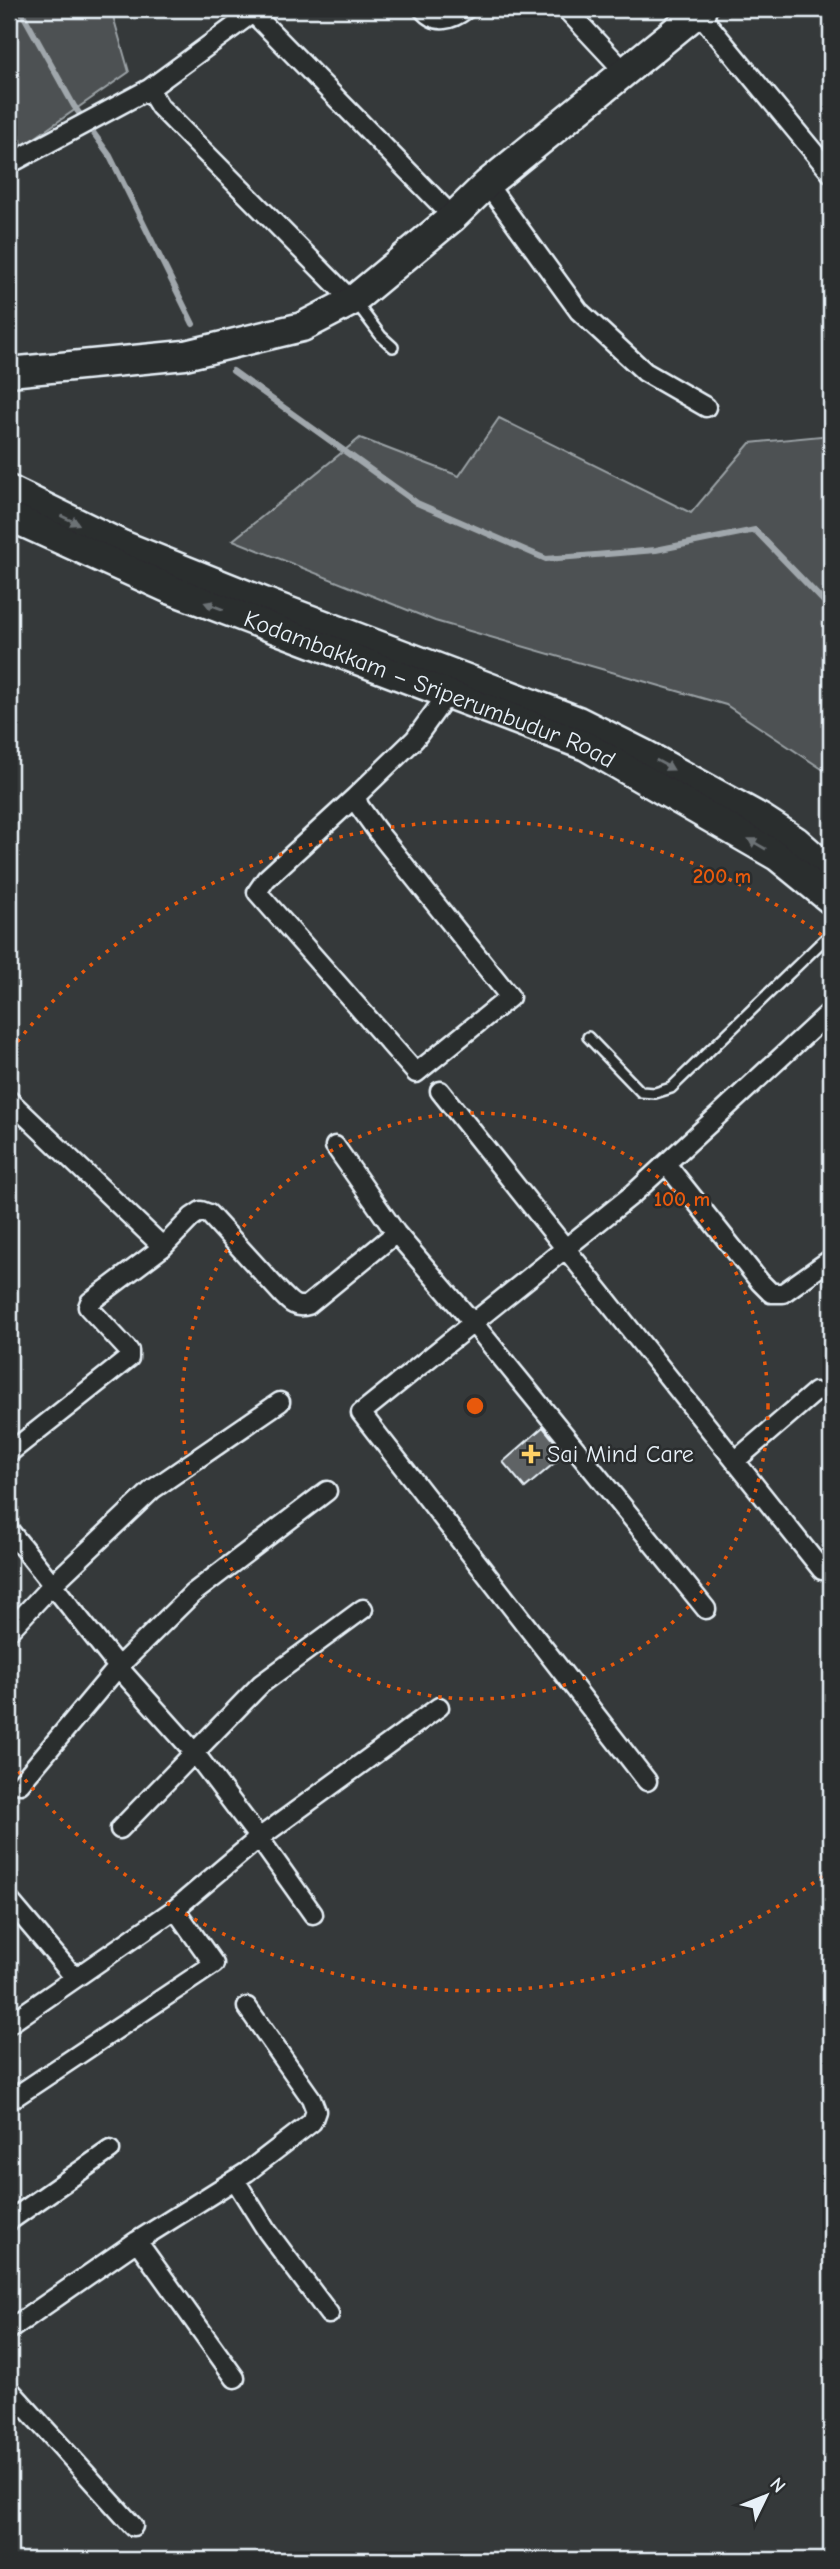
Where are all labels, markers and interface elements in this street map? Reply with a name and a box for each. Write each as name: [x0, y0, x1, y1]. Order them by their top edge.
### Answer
one-way arrow: [60, 514, 80, 526]
one-way arrow: [204, 600, 225, 611]
street label: Kodambakkam – Sriperumbudur Road: [240, 604, 620, 774]
one-way arrow: [655, 759, 675, 771]
one-way arrow: [748, 838, 767, 851]
text: 200 m: [693, 864, 751, 888]
text: 100 m: [654, 1187, 710, 1211]
centre of rings: [463, 1394, 487, 1418]
place label: Sai Mind Care: [547, 1440, 694, 1468]
marker: Sai Mind Care: [521, 1444, 541, 1464]
north arrow: [732, 2460, 802, 2530]
text: N: [765, 2473, 790, 2497]

